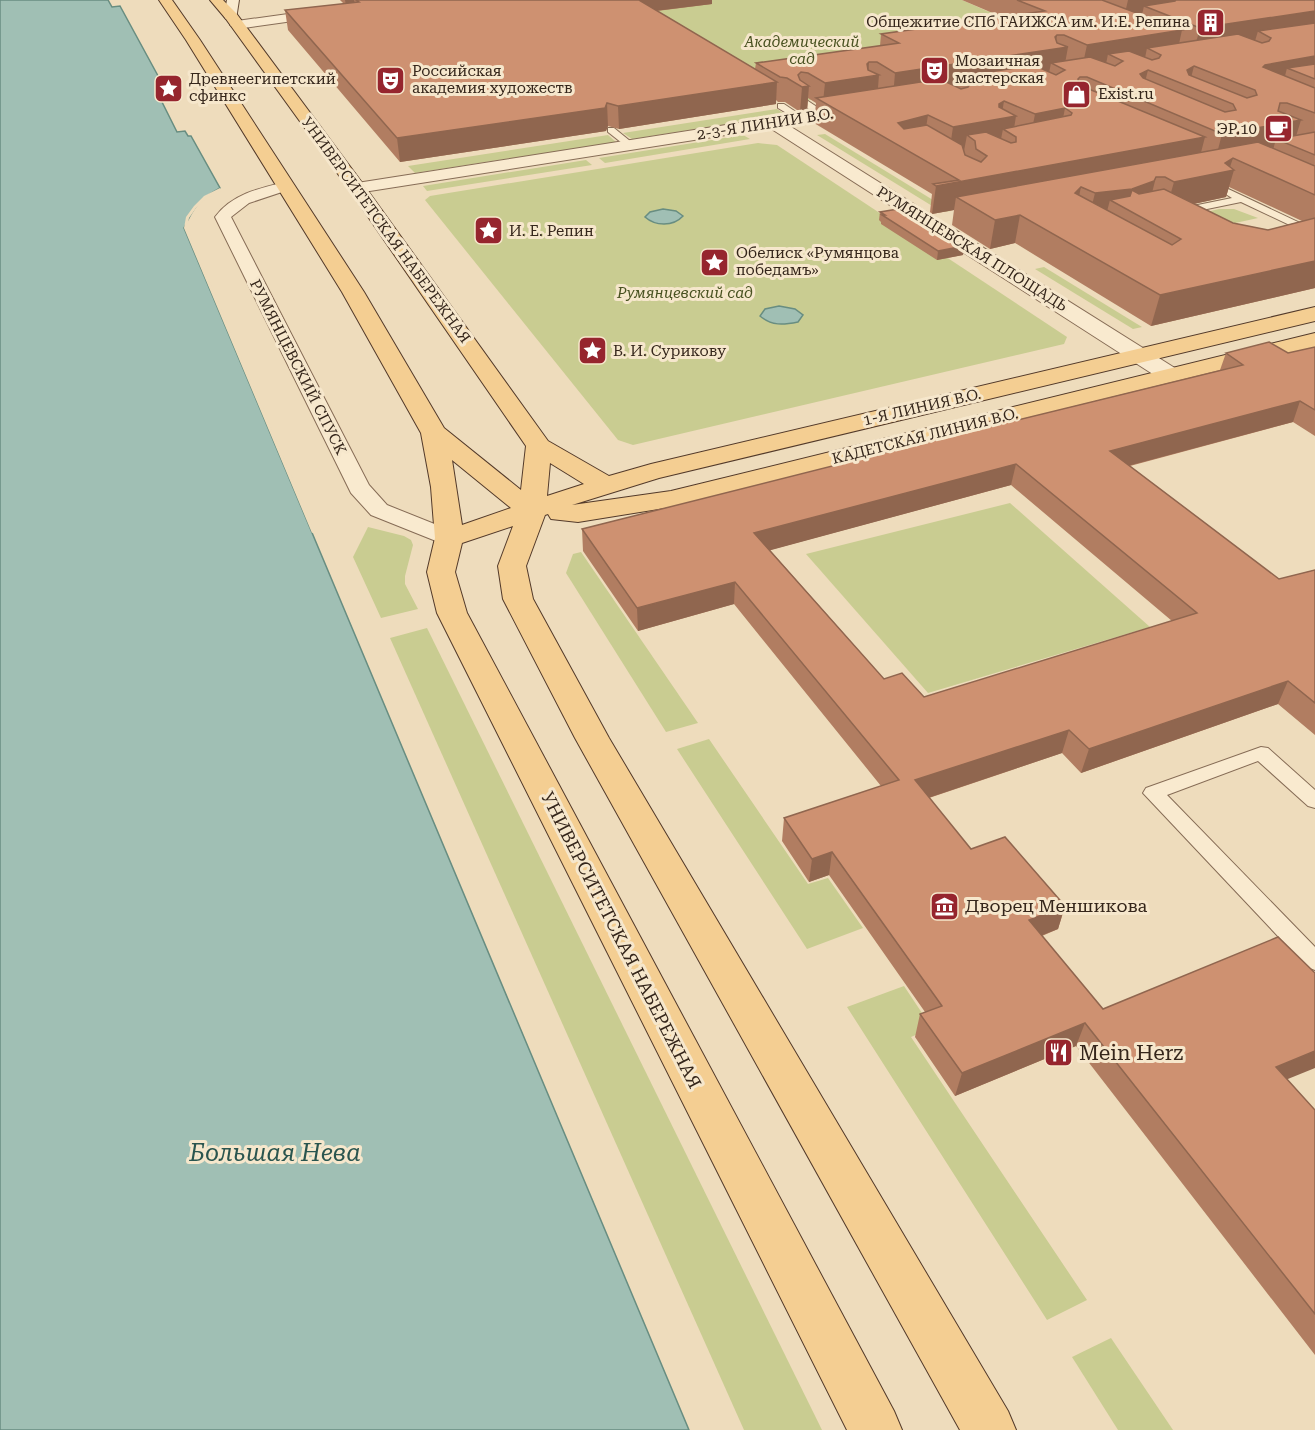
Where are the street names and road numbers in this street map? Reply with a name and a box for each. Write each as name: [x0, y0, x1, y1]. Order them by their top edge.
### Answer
street label: 2-3-Я ЛИНИИ В.О.: [696, 104, 834, 144]
street label: УНИВЕРСИТЕТСКАЯ НАБЕРЕЖНАЯ: [298, 113, 474, 347]
street label: РУМЯНЦЕВСКАЯ ПЛОЩАДЬ: [873, 183, 1071, 315]
street label: РУМЯНЦЕВСКИЙ СПУСК: [246, 276, 350, 458]
street label: 1-Я ЛИНИЯ В.О.: [861, 385, 983, 429]
street label: КАДЕТСКАЯ ЛИНИЯ В.О.: [830, 404, 1020, 468]
street label: УНИВЕРСИТЕТСКАЯ НАБЕРЕЖНАЯ: [537, 788, 706, 1092]

